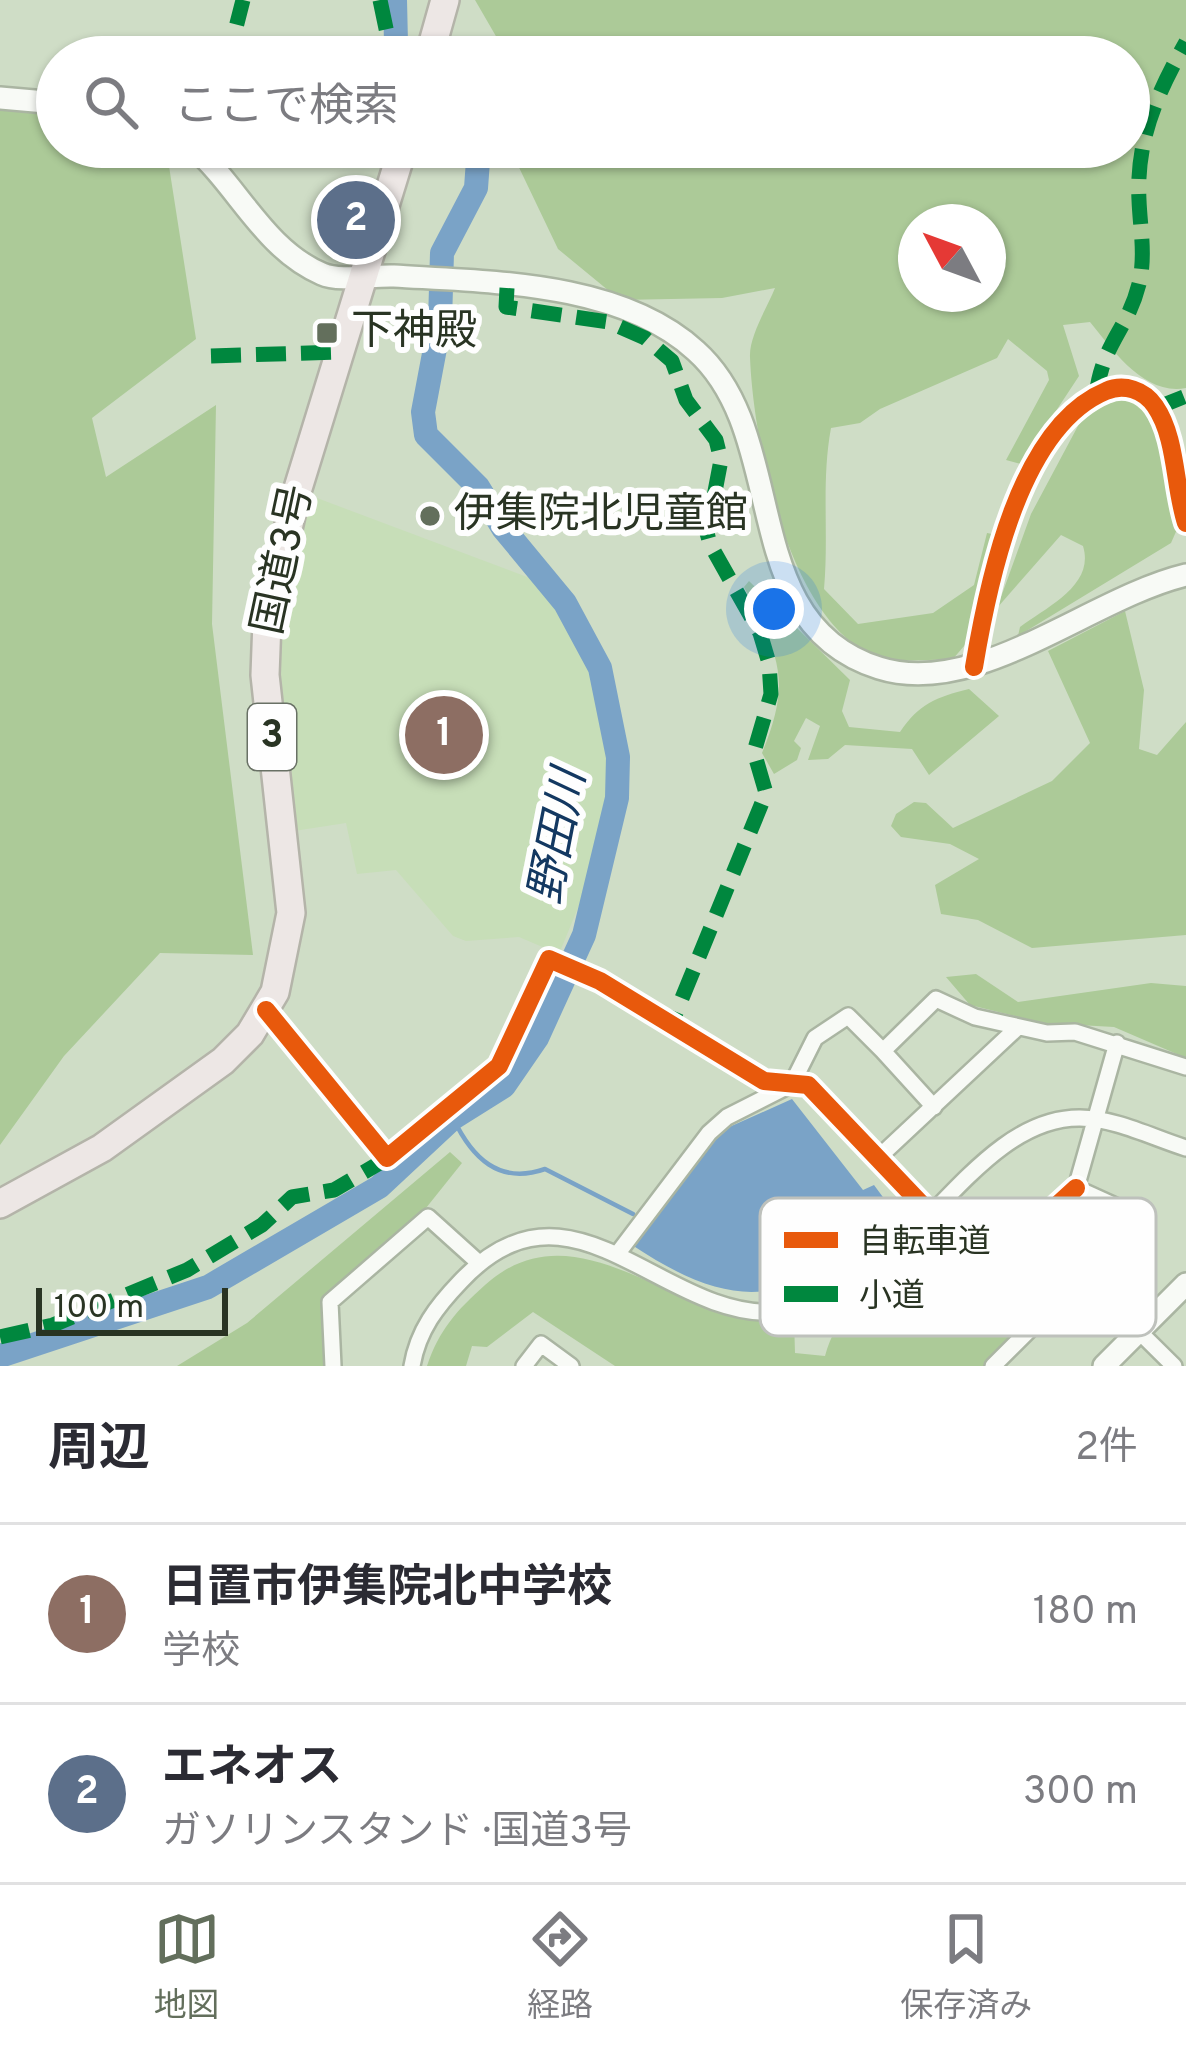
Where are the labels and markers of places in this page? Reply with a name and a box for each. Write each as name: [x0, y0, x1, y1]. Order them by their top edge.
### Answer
pin: 2: [317, 175, 395, 265]
place label: 下神殿: [351, 307, 477, 360]
marker: 下神殿: [314, 320, 340, 346]
place label: 伊集院北児童館: [454, 490, 748, 543]
marker: 伊集院北児童館: [417, 503, 443, 529]
pin: 1: [405, 690, 483, 780]

